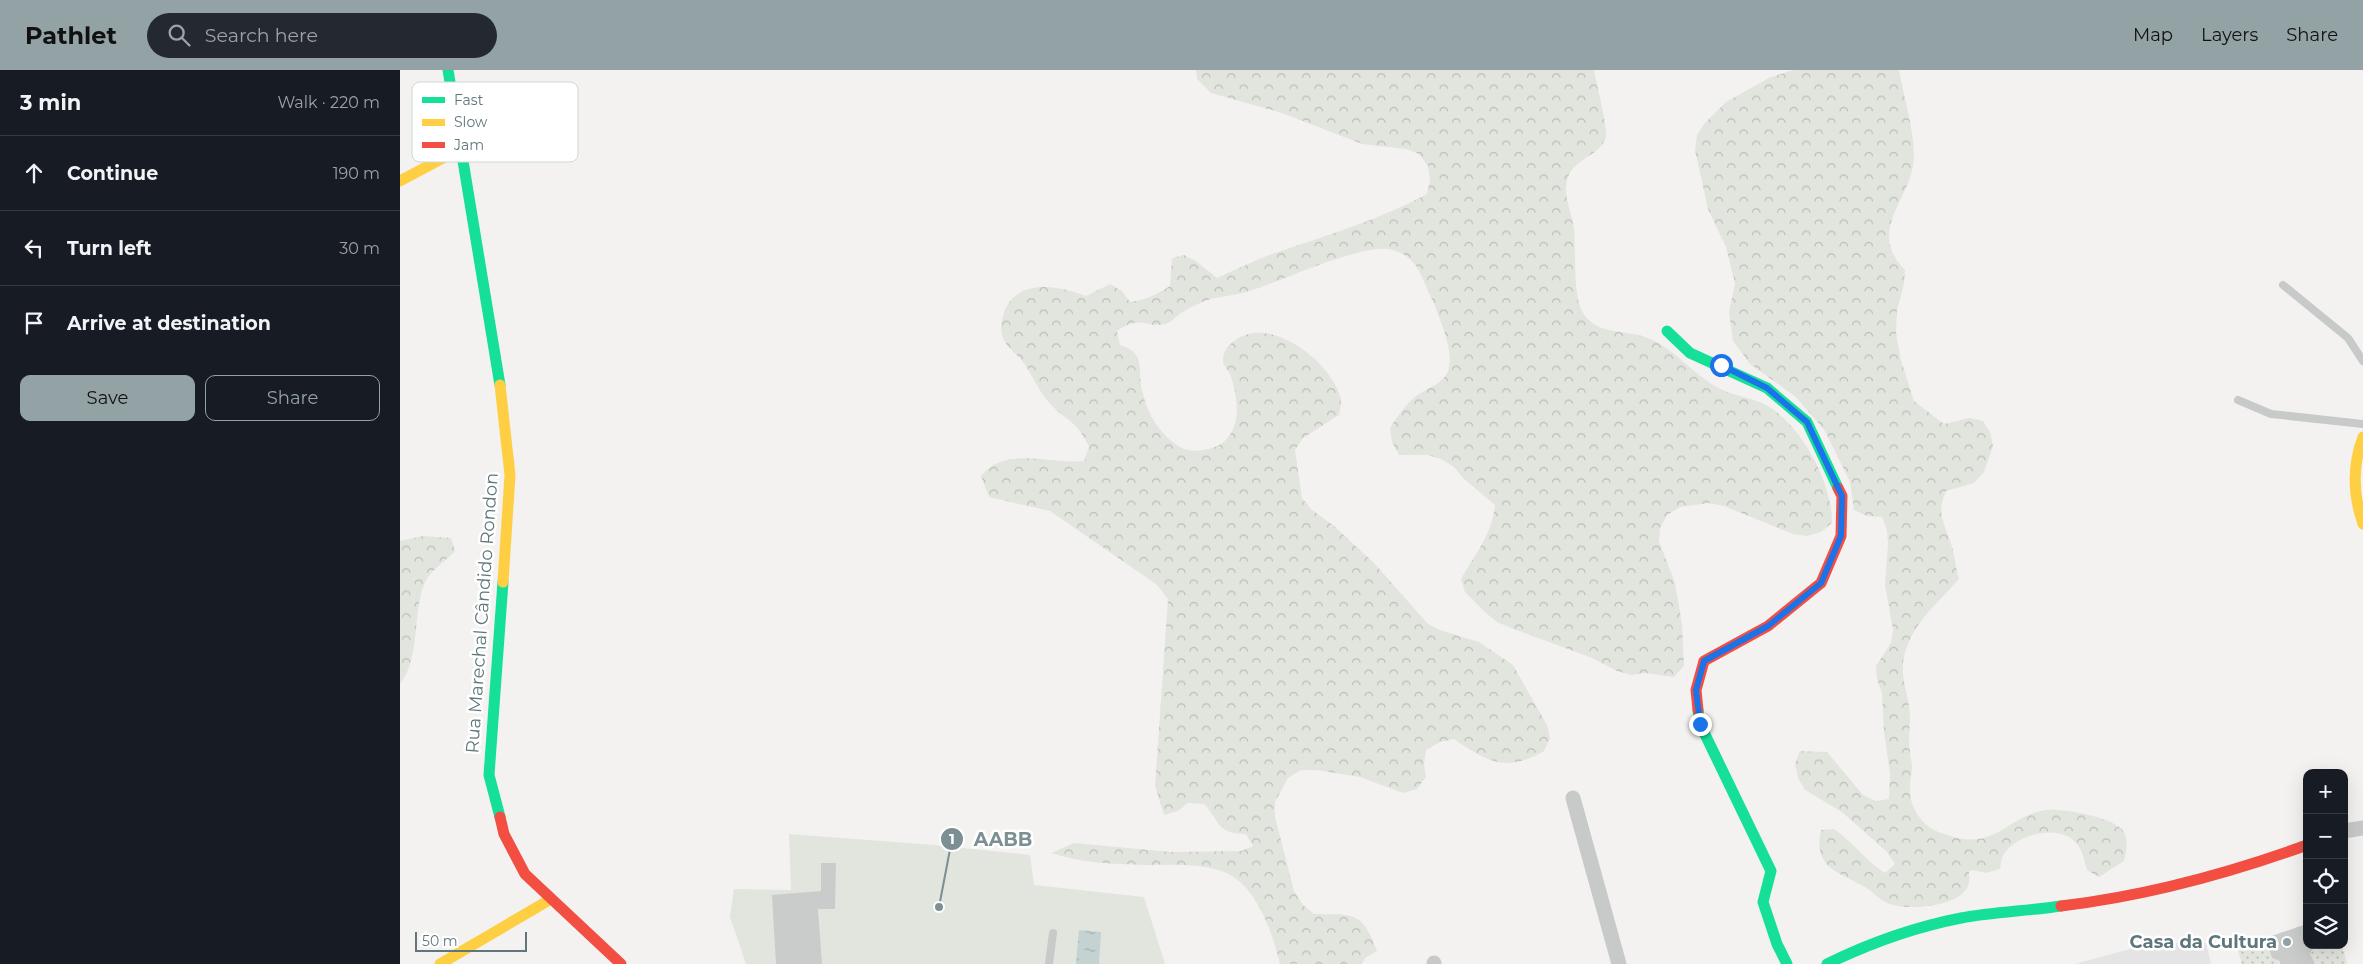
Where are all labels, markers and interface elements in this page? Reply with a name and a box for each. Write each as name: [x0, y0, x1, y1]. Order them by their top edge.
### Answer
search box: [147, 13, 497, 58]
text: Pathlet: [25, 21, 117, 50]
icon: search: [165, 21, 193, 49]
text: Search here: [205, 24, 318, 47]
text: Map: [2133, 24, 2173, 46]
text: Layers: [2201, 24, 2258, 46]
text: Share: [2286, 24, 2338, 46]
legend: [412, 82, 578, 162]
text: 3 min: [20, 90, 81, 115]
text: Fast: [454, 91, 484, 109]
text: Walk · 220 m: [277, 93, 380, 112]
text: Slow: [454, 113, 488, 131]
text: Jam: [453, 136, 484, 154]
icon: ahead: [20, 159, 48, 187]
text: Continue: [67, 162, 158, 185]
text: 190 m: [333, 164, 380, 183]
icon: left: [20, 234, 48, 262]
text: Turn left: [67, 237, 152, 260]
text: 30 m: [339, 239, 380, 258]
icon: arrive: [20, 309, 48, 337]
text: Arrive at destination: [67, 312, 271, 335]
route start: [1710, 354, 1733, 377]
button: Save: [20, 375, 195, 421]
button: Share: [205, 375, 380, 421]
street label: Rua Marechal Cândido Rondon: [461, 472, 503, 754]
route end: [1689, 713, 1712, 736]
map controls: [2303, 769, 2348, 949]
button: +: [2303, 769, 2348, 814]
button: −: [2303, 814, 2348, 859]
callout: AABB: [939, 822, 1043, 856]
text: AABB: [973, 828, 1032, 851]
text: 1: [949, 829, 955, 848]
button: locate: [2303, 859, 2348, 904]
button: layers: [2303, 904, 2348, 949]
scale bar: [415, 929, 528, 952]
place label: Casa da Cultura: [2130, 931, 2277, 953]
text: 50 m: [422, 932, 458, 950]
marker: Casa da Cultura: [2281, 936, 2293, 948]

